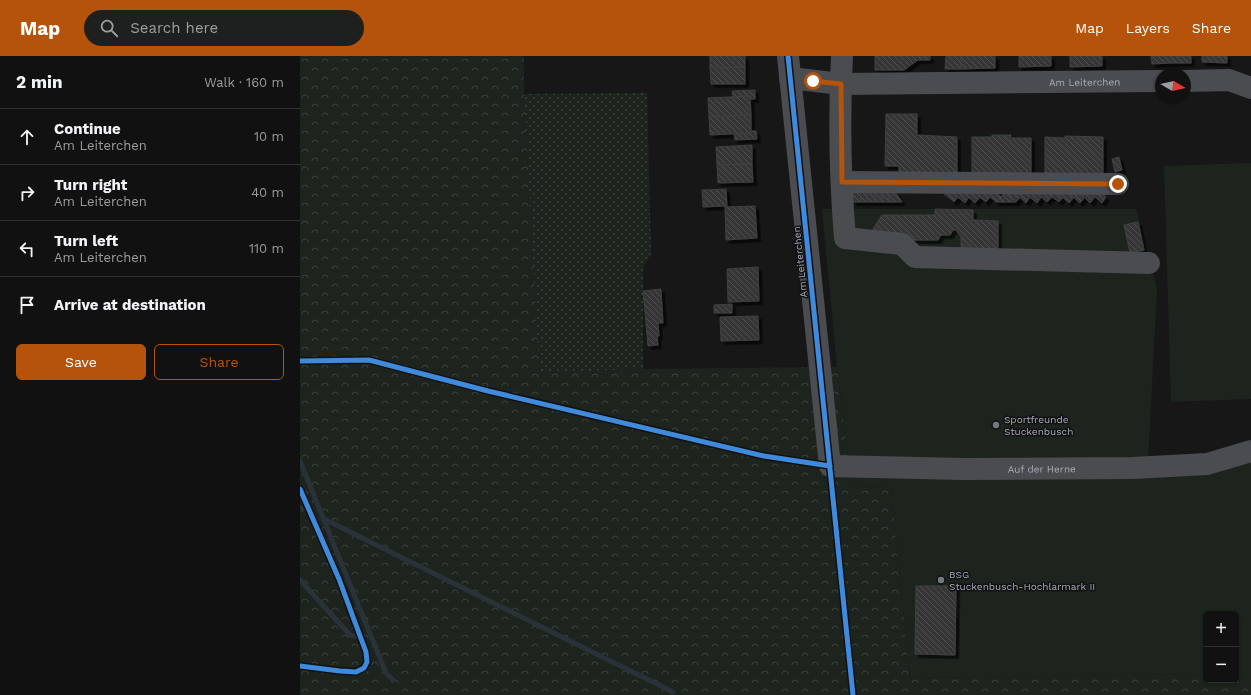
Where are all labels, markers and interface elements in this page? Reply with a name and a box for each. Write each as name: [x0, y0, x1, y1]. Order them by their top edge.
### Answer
search box: [84, 10, 364, 46]
text: Map: [20, 17, 60, 40]
icon: search: [98, 17, 120, 39]
text: Search here: [130, 19, 218, 37]
text: Map: [1075, 20, 1104, 36]
text: Layers: [1126, 20, 1170, 36]
text: Share: [1192, 20, 1231, 36]
north arrow: [1155, 68, 1191, 104]
text: 2 min: [16, 72, 62, 92]
route start: [804, 72, 822, 90]
text: Walk · 160 m: [204, 75, 284, 90]
street label: Am Leiterchen: [1049, 76, 1120, 88]
text: Continue: [54, 120, 121, 138]
icon: ahead: [16, 126, 38, 148]
text: 10 m: [254, 129, 284, 144]
text: Am Leiterchen: [54, 138, 147, 153]
route end: [1109, 175, 1127, 193]
text: Turn right: [54, 176, 127, 194]
icon: right: [16, 182, 38, 204]
text: 40 m: [251, 185, 284, 200]
text: Am Leiterchen: [54, 194, 147, 209]
street label: Am Leiterchen: [791, 226, 809, 298]
text: Turn left: [54, 232, 118, 250]
icon: left: [16, 238, 38, 260]
text: 110 m: [249, 241, 284, 256]
text: Am Leiterchen: [54, 250, 147, 265]
icon: arrive: [16, 294, 38, 316]
text: Arrive at destination: [54, 296, 206, 314]
button: Save: [16, 344, 146, 380]
button: Share: [154, 344, 284, 380]
place label: Sportfreunde Stuckenbusch: [1004, 414, 1073, 437]
marker: Sportfreunde Stuckenbusch: [991, 420, 1001, 430]
street label: Auf der Herne: [1008, 463, 1076, 474]
place label: BSG Stuckenbusch-Hochlarmark II: [949, 569, 1095, 592]
marker: BSG Stuckenbusch-Hochlarmark II: [936, 575, 946, 585]
map controls: [1203, 611, 1239, 683]
button: +: [1203, 611, 1239, 647]
button: −: [1203, 647, 1239, 683]

